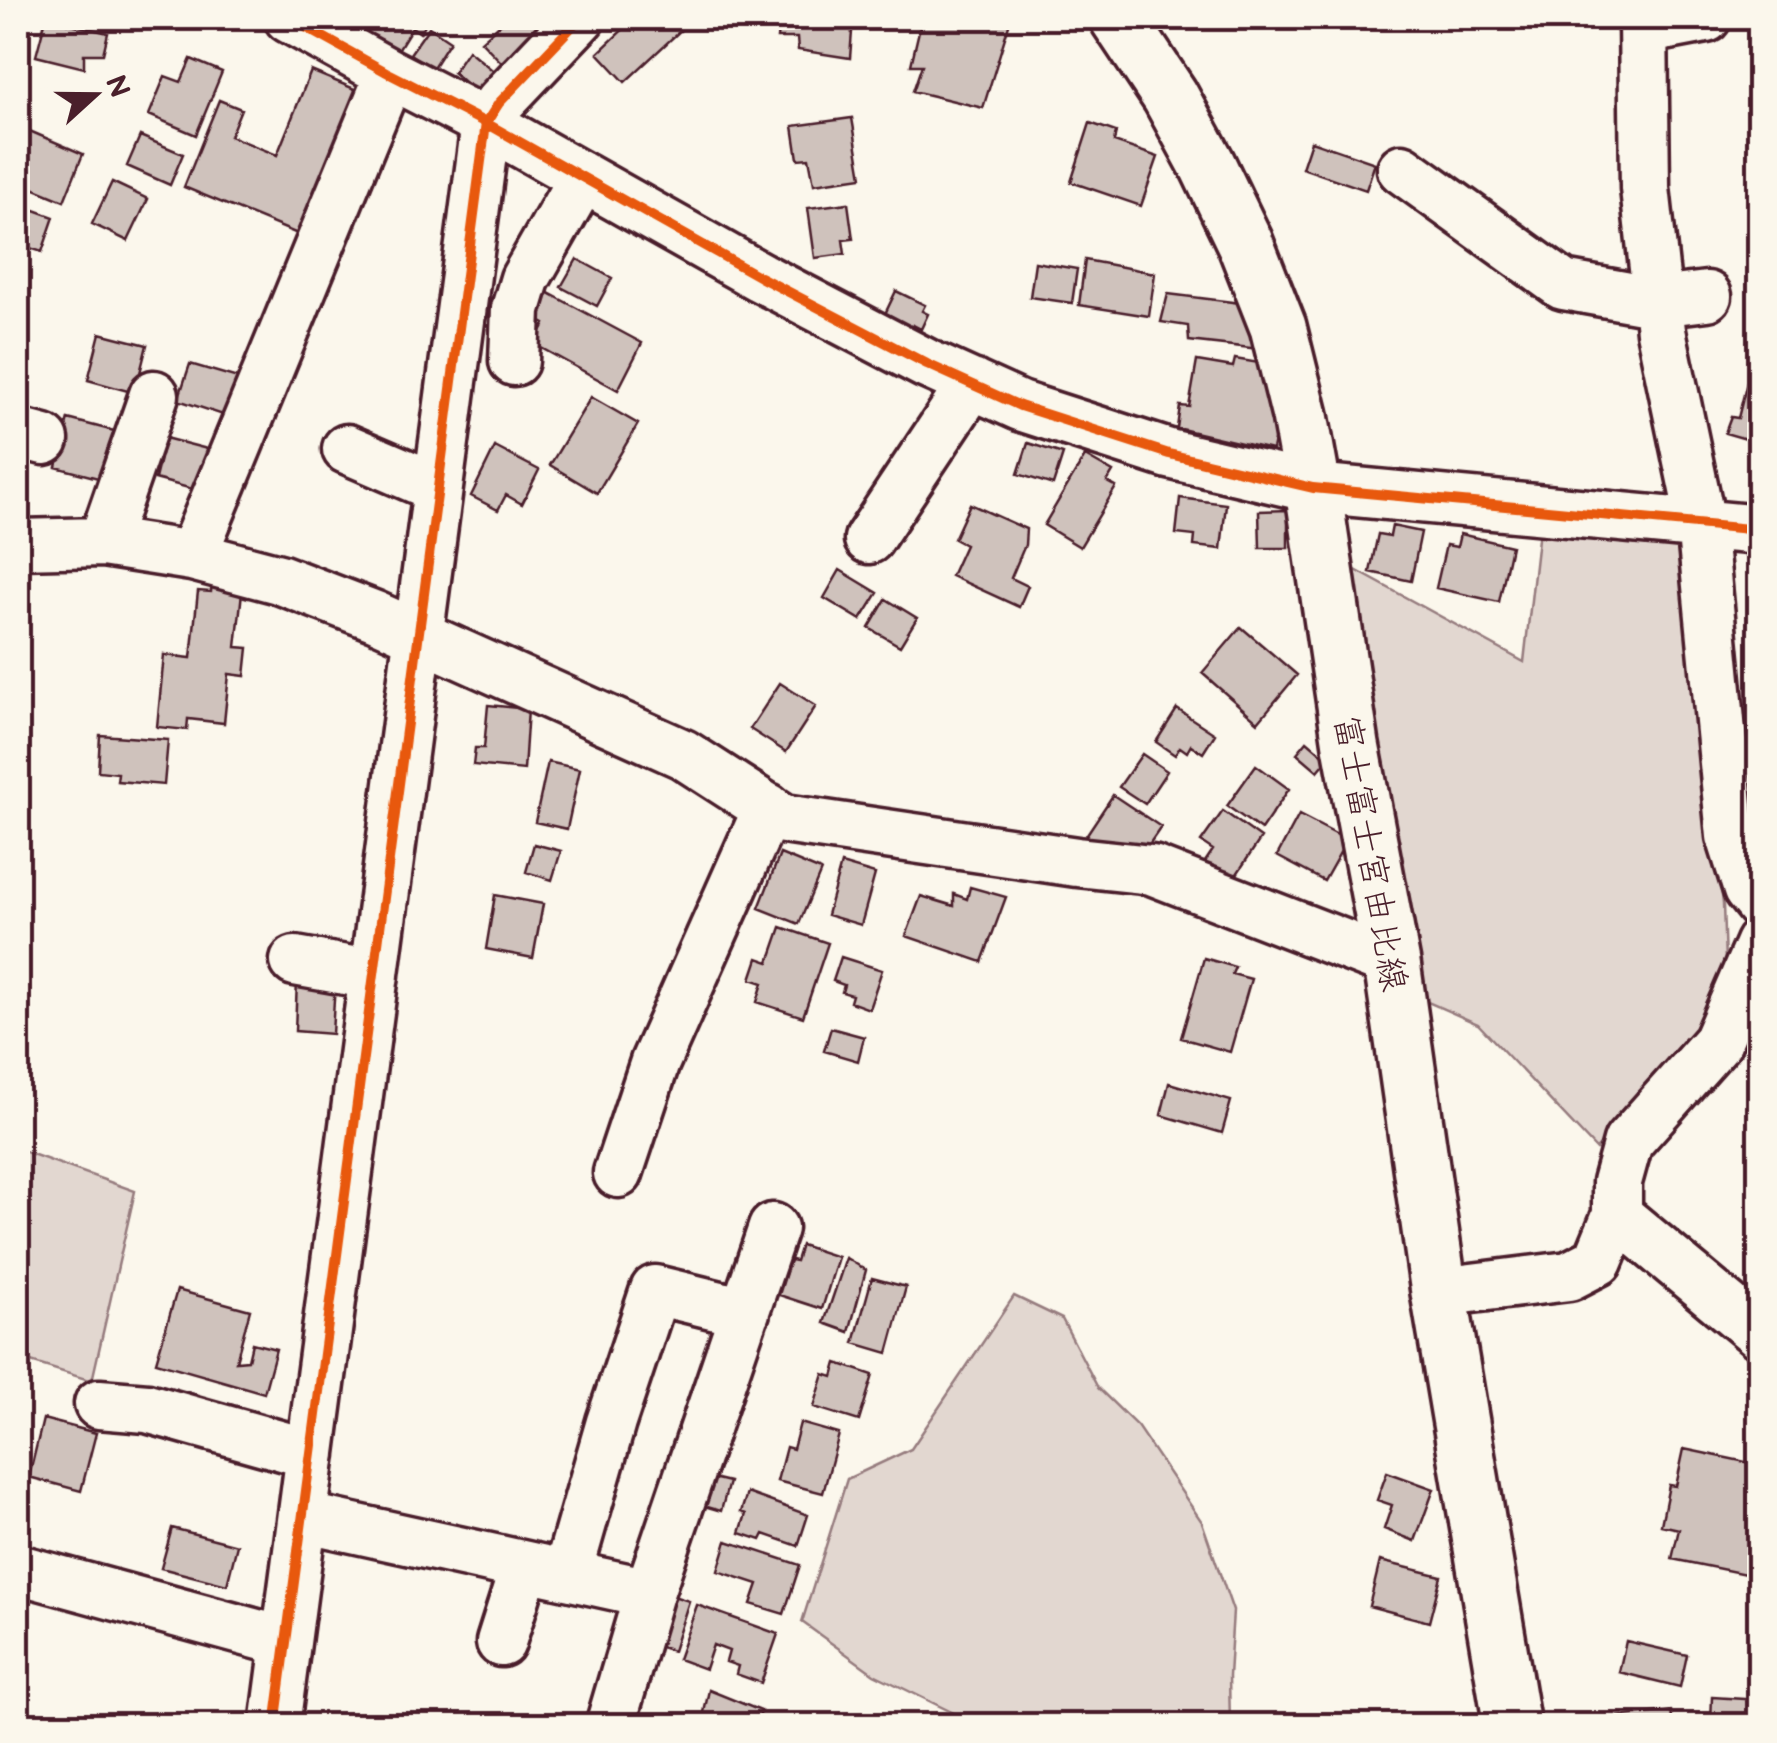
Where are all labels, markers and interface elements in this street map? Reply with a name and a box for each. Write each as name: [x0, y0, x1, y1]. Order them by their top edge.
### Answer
north arrow: [45, 45, 145, 145]
text: N: [98, 71, 136, 102]
street label: 富士富士宮由比線: [1324, 712, 1415, 995]

